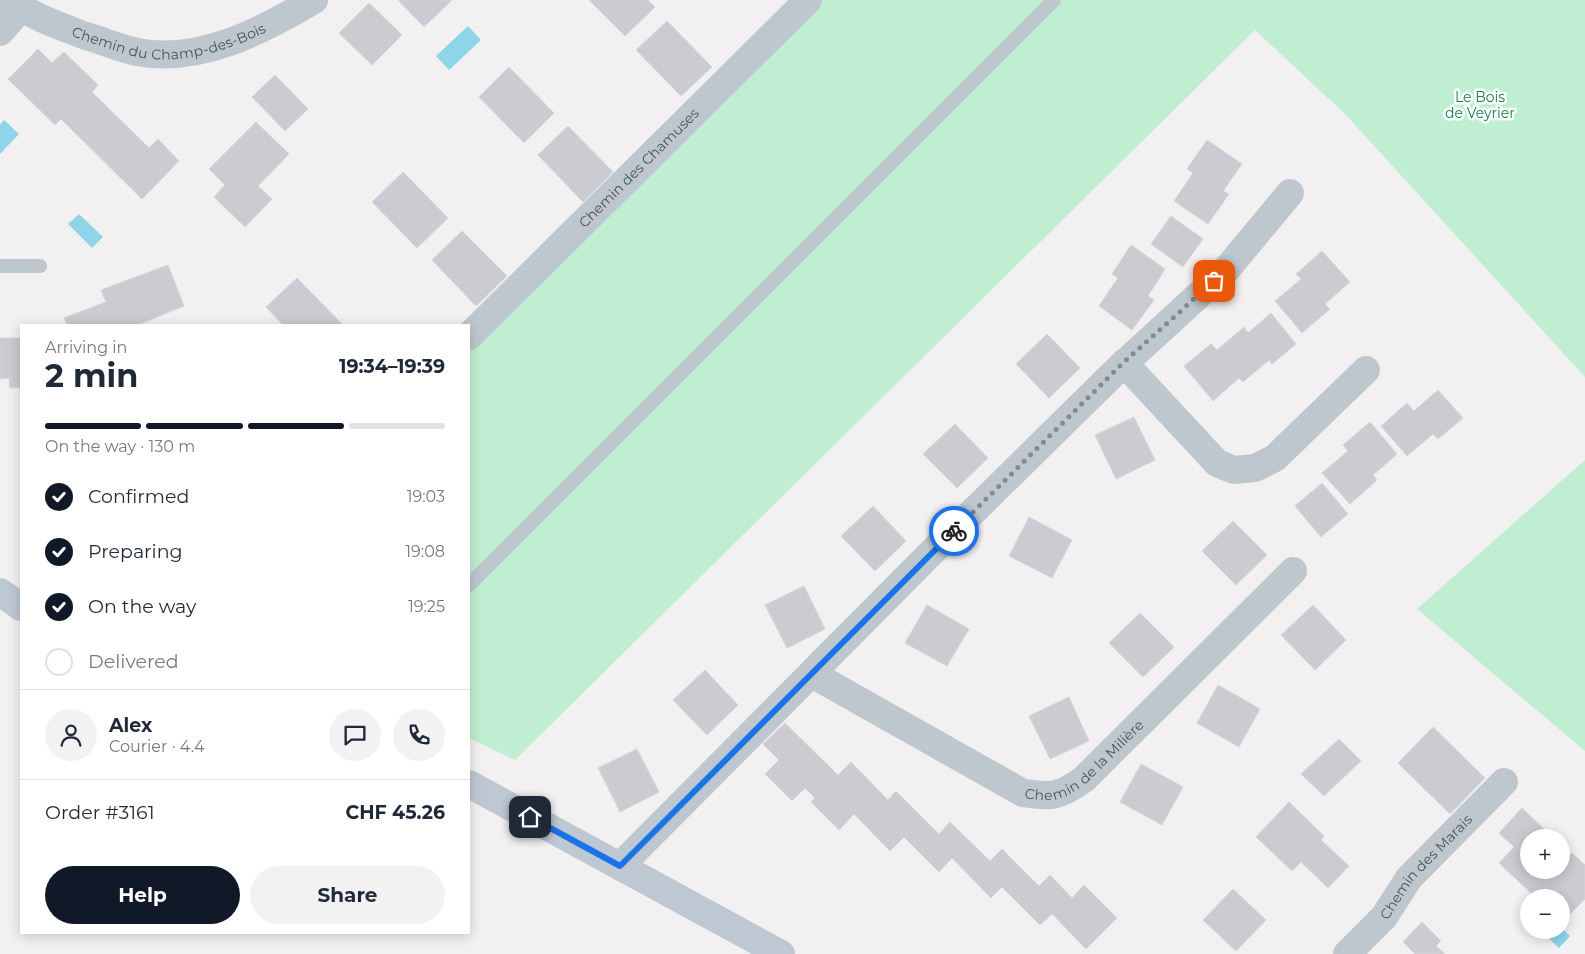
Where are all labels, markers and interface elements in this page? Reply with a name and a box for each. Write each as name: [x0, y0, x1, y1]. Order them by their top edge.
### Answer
street label: Chemin du Champ-des-Bois: [68, 16, 268, 36]
text: Chemin du Champ-des-Bois: [69, 19, 269, 64]
park label: Le Bois de Veyrier: [1445, 88, 1515, 122]
street label: Chemin des Chamuses: [575, 104, 703, 231]
pin: [1193, 260, 1235, 302]
icon: bag: [1200, 267, 1228, 295]
text: Arriving in: [45, 338, 127, 357]
text: 19:34–19:39: [339, 355, 445, 378]
text: 2 min: [45, 356, 138, 395]
text: On the way · 130 m: [45, 437, 195, 456]
icon: check: [45, 483, 73, 511]
text: Confirmed: [88, 485, 189, 508]
text: 19:03: [407, 487, 445, 506]
courier: [929, 506, 979, 556]
icon: bike: [940, 517, 968, 545]
icon: check: [45, 538, 73, 566]
text: Preparing: [88, 540, 183, 563]
text: 19:08: [405, 542, 445, 561]
icon: check: [45, 593, 73, 621]
text: On the way: [88, 595, 196, 618]
text: 19:25: [408, 597, 445, 616]
text: Delivered: [88, 650, 179, 673]
button: person: [45, 709, 97, 761]
button: chat: [329, 709, 381, 761]
button: phone: [393, 709, 445, 761]
text: Alex: [109, 714, 152, 737]
street label: Chemin de la Milière: [1024, 716, 1147, 804]
text: Courier · 4.4: [109, 737, 205, 756]
pin: [509, 796, 551, 838]
text: Order #3161: [45, 801, 155, 824]
text: CHF 45.26: [345, 801, 445, 824]
icon: home: [516, 803, 544, 831]
street label: Chemin des Marais: [1376, 810, 1476, 923]
map controls: [1520, 829, 1570, 939]
button: +: [1520, 829, 1570, 879]
button: Help: [45, 866, 240, 924]
button: Share: [250, 866, 445, 924]
button: −: [1520, 889, 1570, 939]

